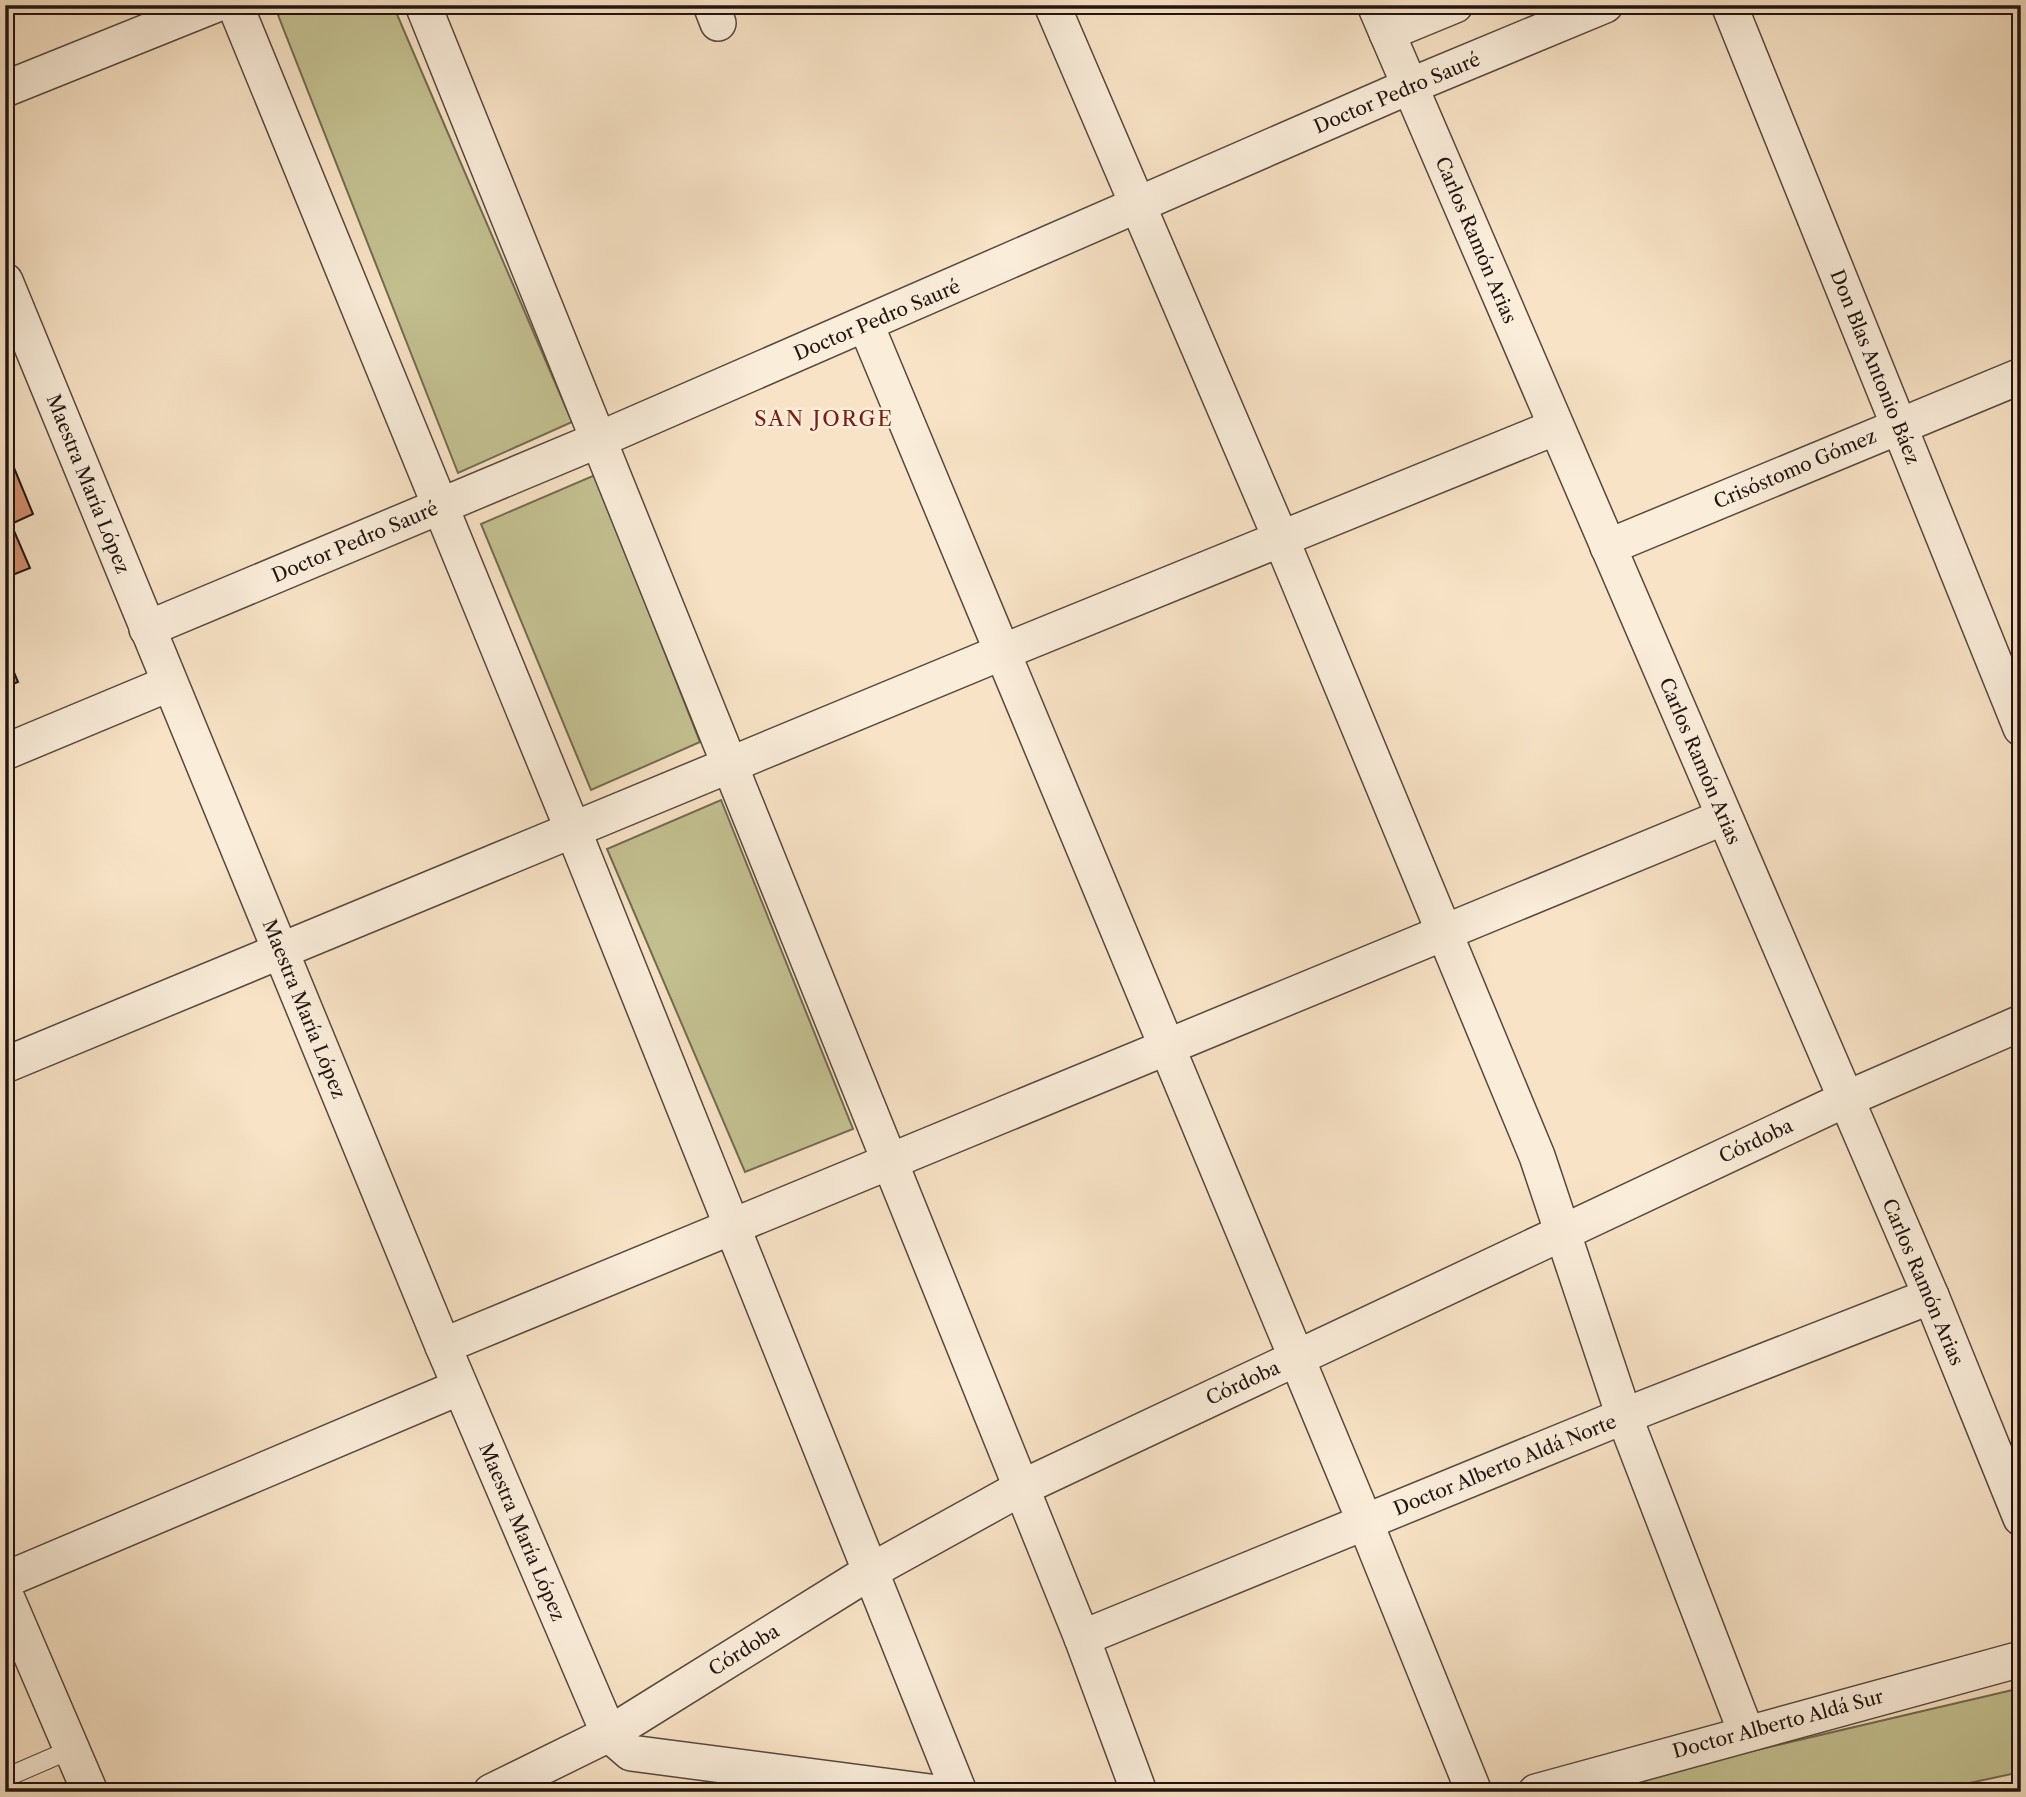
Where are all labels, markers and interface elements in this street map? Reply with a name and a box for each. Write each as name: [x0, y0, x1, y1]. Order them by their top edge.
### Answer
street label: Doctor Pedro Sauré: [1310, 48, 1484, 138]
street label: Carlos Ramón Arias: [1430, 153, 1522, 327]
street label: Don Blas Antonio Báez: [1825, 266, 1925, 468]
street label: Doctor Pedro Sauré: [790, 275, 964, 365]
street label: Maestra María López: [42, 391, 134, 577]
district label: SAN JORGE: [754, 406, 894, 431]
street label: Crisóstomo Gómez: [1710, 424, 1880, 514]
street label: Doctor Pedro Sauré: [268, 497, 442, 587]
street label: Carlos Ramón Arias: [1654, 674, 1746, 848]
street label: Maestra María López: [258, 916, 350, 1102]
street label: Córdoba: [1715, 1114, 1797, 1168]
street label: Carlos Ramón Arias: [1877, 1195, 1969, 1369]
street label: Córdoba: [1202, 1356, 1284, 1410]
street label: Doctor Alberto Aldá Norte: [1390, 1410, 1620, 1520]
street label: Maestra María López: [474, 1439, 570, 1625]
street label: Córdoba: [705, 1619, 783, 1681]
street label: Doctor Alberto Aldá Sur: [1670, 1685, 1886, 1763]

